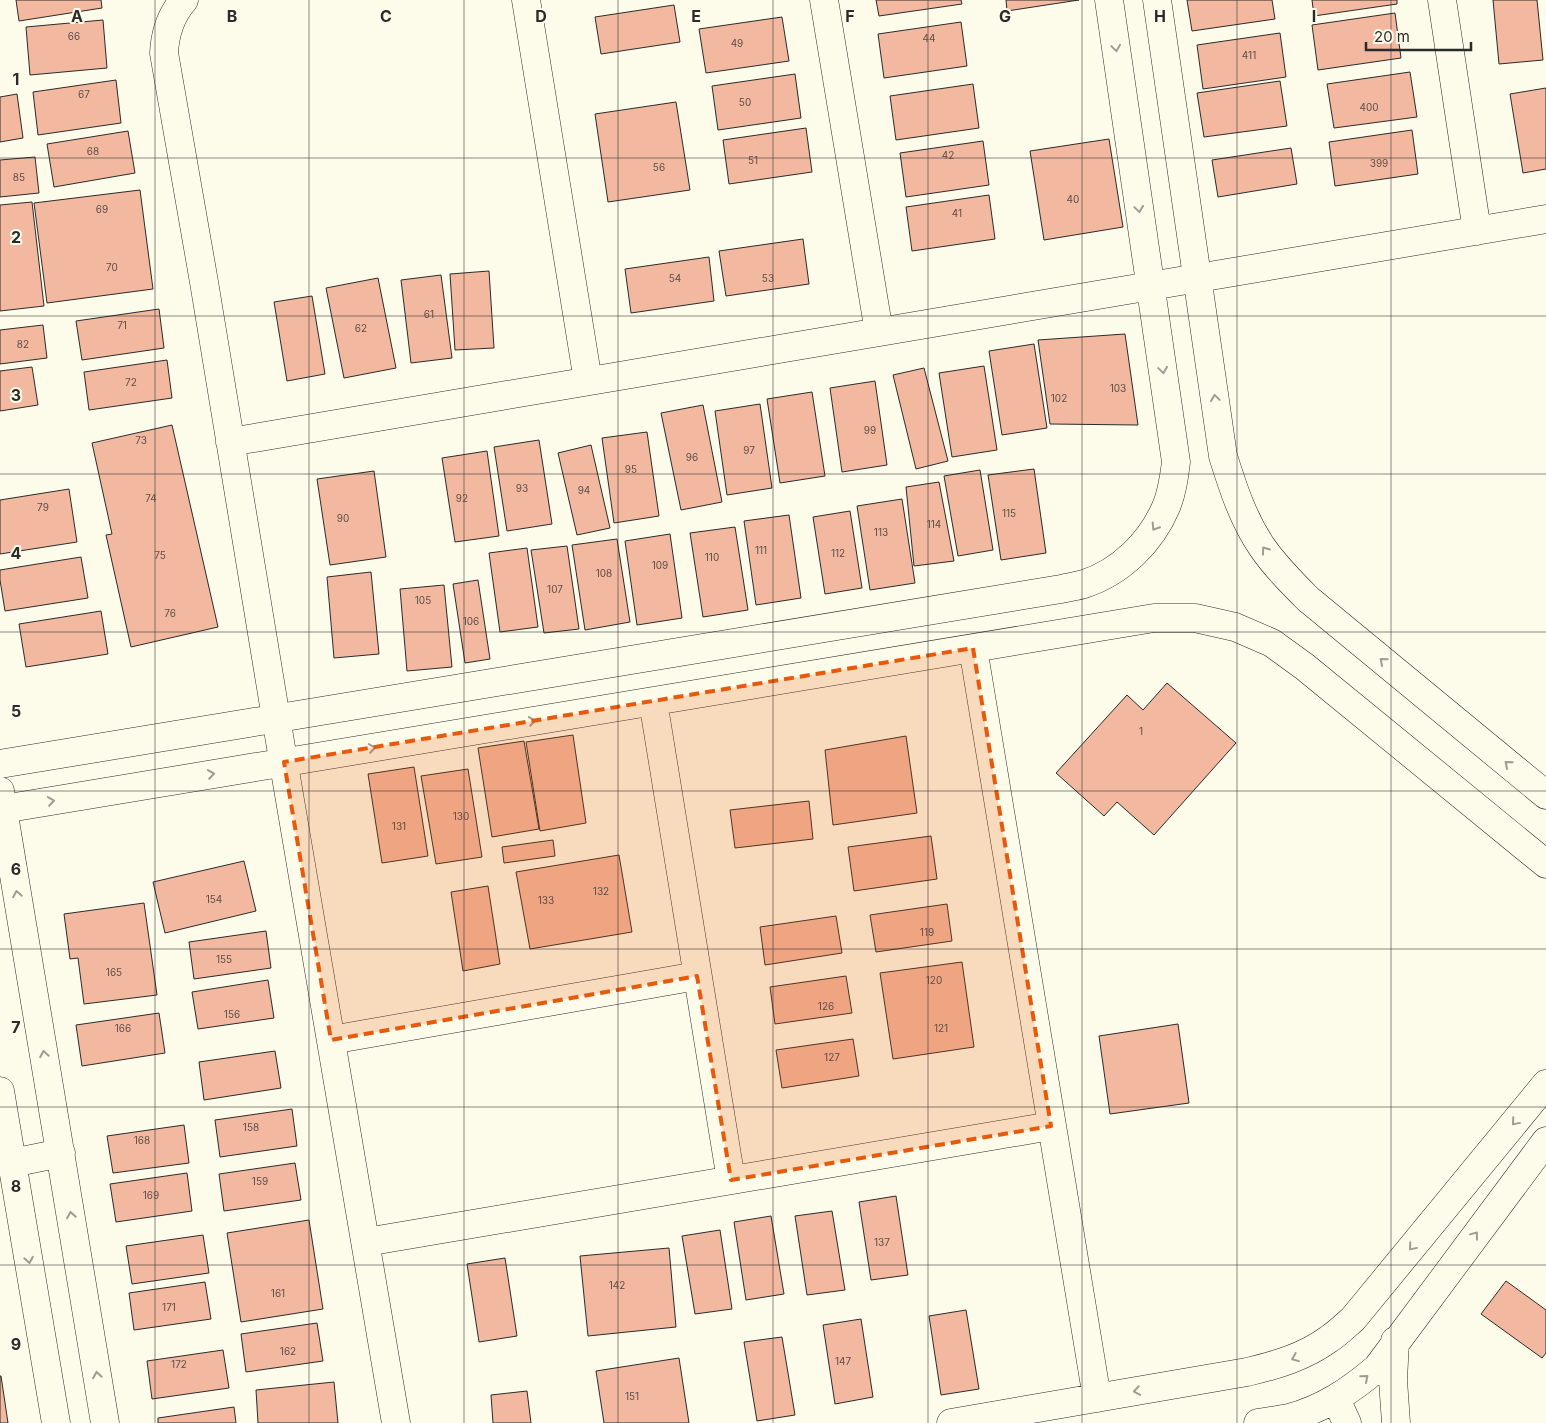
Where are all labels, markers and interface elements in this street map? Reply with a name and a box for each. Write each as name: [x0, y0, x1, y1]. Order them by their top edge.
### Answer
text: A: [71, 6, 83, 26]
text: B: [227, 6, 237, 26]
text: C: [380, 6, 392, 26]
text: D: [535, 6, 547, 26]
text: E: [691, 6, 701, 26]
text: F: [845, 6, 855, 26]
text: G: [999, 6, 1011, 26]
text: H: [1154, 6, 1166, 26]
text: I: [1312, 6, 1316, 26]
scale bar: [1366, 20, 1471, 52]
text: 20 m: [1374, 27, 1410, 46]
house number: 66: [68, 30, 80, 42]
house number: 44: [923, 32, 935, 44]
house number: 49: [731, 37, 743, 49]
one-way arrow: [1110, 45, 1121, 53]
house number: 411: [1242, 49, 1256, 61]
text: 1: [13, 69, 19, 89]
house number: 67: [78, 88, 90, 100]
house number: 50: [739, 96, 751, 108]
house number: 400: [1359, 101, 1379, 113]
house number: 68: [87, 145, 99, 157]
house number: 42: [942, 149, 954, 161]
house number: 51: [748, 154, 758, 166]
house number: 399: [1370, 157, 1388, 169]
house number: 56: [653, 161, 665, 173]
house number: 85: [13, 171, 25, 183]
house number: 40: [1067, 193, 1079, 205]
house number: 69: [96, 203, 108, 215]
one-way arrow: [1134, 205, 1144, 213]
house number: 41: [952, 207, 962, 219]
text: 2: [11, 227, 21, 247]
house number: 70: [106, 261, 118, 273]
house number: 54: [669, 272, 681, 284]
house number: 53: [762, 272, 774, 284]
house number: 61: [424, 308, 434, 320]
house number: 71: [117, 319, 127, 331]
house number: 62: [355, 322, 367, 334]
house number: 82: [17, 338, 29, 350]
one-way arrow: [1157, 366, 1168, 374]
house number: 72: [125, 376, 137, 388]
house number: 103: [1110, 382, 1126, 394]
text: 3: [11, 385, 21, 405]
house number: 102: [1051, 392, 1067, 404]
one-way arrow: [1210, 393, 1220, 402]
house number: 99: [864, 424, 876, 436]
house number: 73: [135, 434, 147, 446]
house number: 97: [743, 444, 755, 456]
house number: 96: [686, 451, 698, 463]
house number: 95: [625, 463, 637, 475]
house number: 93: [516, 482, 528, 494]
house number: 94: [578, 484, 590, 496]
house number: 74: [145, 492, 157, 504]
house number: 92: [456, 492, 468, 504]
house number: 79: [37, 501, 49, 513]
house number: 115: [1002, 507, 1016, 519]
house number: 90: [337, 512, 349, 524]
house number: 114: [927, 518, 941, 530]
one-way arrow: [1152, 521, 1161, 531]
house number: 113: [874, 526, 888, 538]
text: 4: [11, 543, 22, 563]
house number: 111: [755, 544, 767, 556]
one-way arrow: [1262, 546, 1271, 556]
house number: 112: [831, 547, 845, 559]
house number: 75: [154, 549, 166, 561]
house number: 110: [705, 551, 719, 563]
house number: 109: [652, 559, 668, 571]
house number: 108: [596, 567, 612, 579]
house number: 107: [547, 583, 563, 595]
house number: 105: [415, 594, 431, 606]
house number: 76: [164, 607, 176, 619]
house number: 106: [463, 615, 479, 627]
one-way arrow: [1380, 658, 1389, 666]
text: 5: [11, 701, 21, 721]
one-way arrow: [528, 717, 536, 727]
house number: 1: [1139, 725, 1143, 737]
one-way arrow: [367, 743, 376, 753]
one-way arrow: [1505, 761, 1514, 770]
one-way arrow: [207, 770, 216, 780]
one-way arrow: [47, 796, 55, 806]
house number: 130: [453, 810, 469, 822]
house number: 131: [392, 820, 406, 832]
text: 6: [11, 859, 21, 879]
house number: 132: [593, 885, 609, 897]
one-way arrow: [13, 890, 23, 898]
house number: 154: [206, 893, 222, 905]
house number: 133: [538, 894, 554, 906]
house number: 119: [920, 926, 934, 938]
house number: 155: [216, 953, 232, 965]
house number: 165: [106, 966, 122, 978]
house number: 120: [926, 974, 942, 986]
house number: 126: [818, 1000, 834, 1012]
house number: 156: [224, 1008, 240, 1020]
text: 7: [11, 1017, 21, 1037]
house number: 166: [115, 1022, 131, 1034]
house number: 121: [934, 1022, 948, 1034]
one-way arrow: [40, 1050, 50, 1059]
house number: 127: [824, 1051, 840, 1063]
one-way arrow: [1512, 1116, 1521, 1125]
house number: 158: [243, 1121, 259, 1133]
house number: 168: [134, 1134, 150, 1146]
house number: 159: [252, 1175, 268, 1187]
text: 8: [11, 1176, 21, 1196]
house number: 169: [143, 1189, 159, 1201]
one-way arrow: [66, 1210, 77, 1218]
one-way arrow: [1469, 1231, 1478, 1241]
house number: 137: [874, 1236, 890, 1248]
one-way arrow: [1408, 1242, 1417, 1251]
one-way arrow: [23, 1255, 33, 1264]
house number: 142: [609, 1279, 625, 1291]
house number: 161: [271, 1287, 285, 1299]
house number: 171: [162, 1301, 176, 1313]
text: 9: [11, 1334, 21, 1354]
house number: 162: [280, 1345, 296, 1357]
one-way arrow: [1292, 1352, 1300, 1362]
house number: 147: [835, 1355, 851, 1367]
house number: 172: [171, 1358, 187, 1370]
one-way arrow: [93, 1371, 103, 1379]
one-way arrow: [1360, 1374, 1369, 1383]
one-way arrow: [1132, 1385, 1141, 1395]
house number: 151: [625, 1390, 639, 1402]

